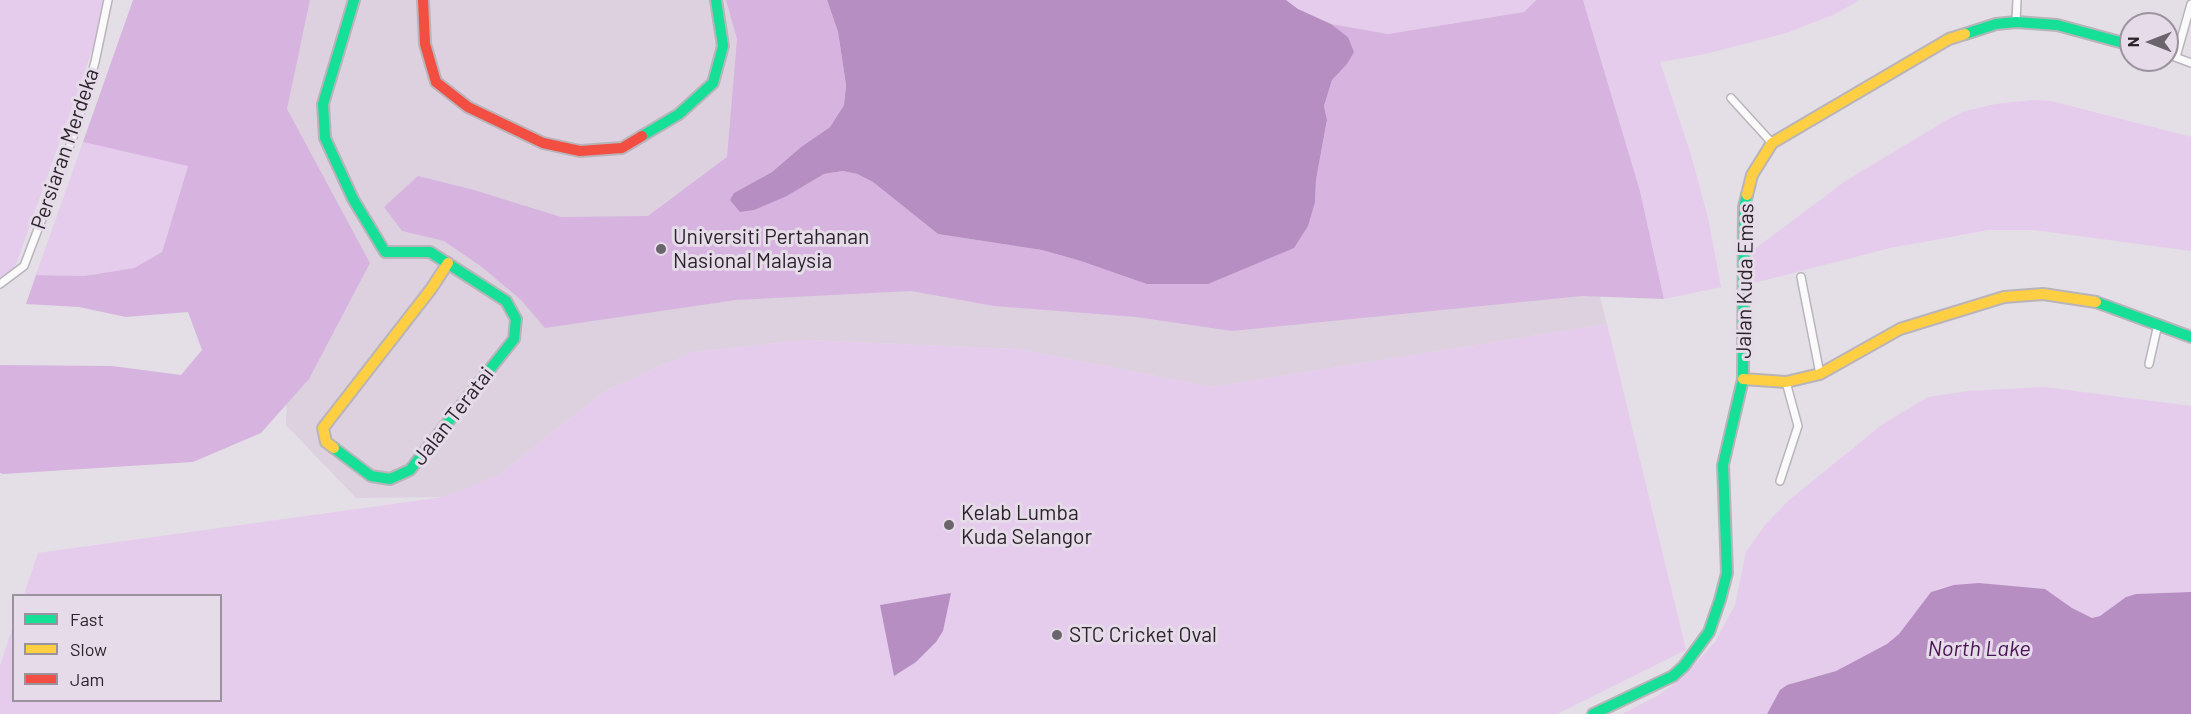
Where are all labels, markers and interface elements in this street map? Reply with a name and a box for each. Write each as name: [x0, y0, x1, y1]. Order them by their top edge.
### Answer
north arrow: [2119, 12, 2179, 72]
text: N: [2123, 37, 2142, 47]
street label: Persiaran Merdeka: [26, 65, 104, 233]
street label: Jalan Kuda Emas: [1731, 203, 1759, 359]
place label: Universiti Pertahanan Nasional Malaysia: [673, 224, 869, 274]
marker: Universiti Pertahanan Nasional Malaysia: [654, 242, 668, 256]
street label: Jalan Teratai: [407, 362, 499, 470]
place label: Kelab Lumba Kuda Selangor: [961, 500, 1092, 550]
marker: Kelab Lumba Kuda Selangor: [942, 518, 956, 532]
legend: [12, 594, 222, 702]
text: Fast: [70, 608, 104, 630]
place label: STC Cricket Oval: [1069, 622, 1217, 648]
marker: STC Cricket Oval: [1050, 628, 1064, 642]
water label: North Lake: [1927, 636, 2031, 662]
text: Slow: [70, 638, 107, 660]
text: Jam: [70, 668, 104, 690]

